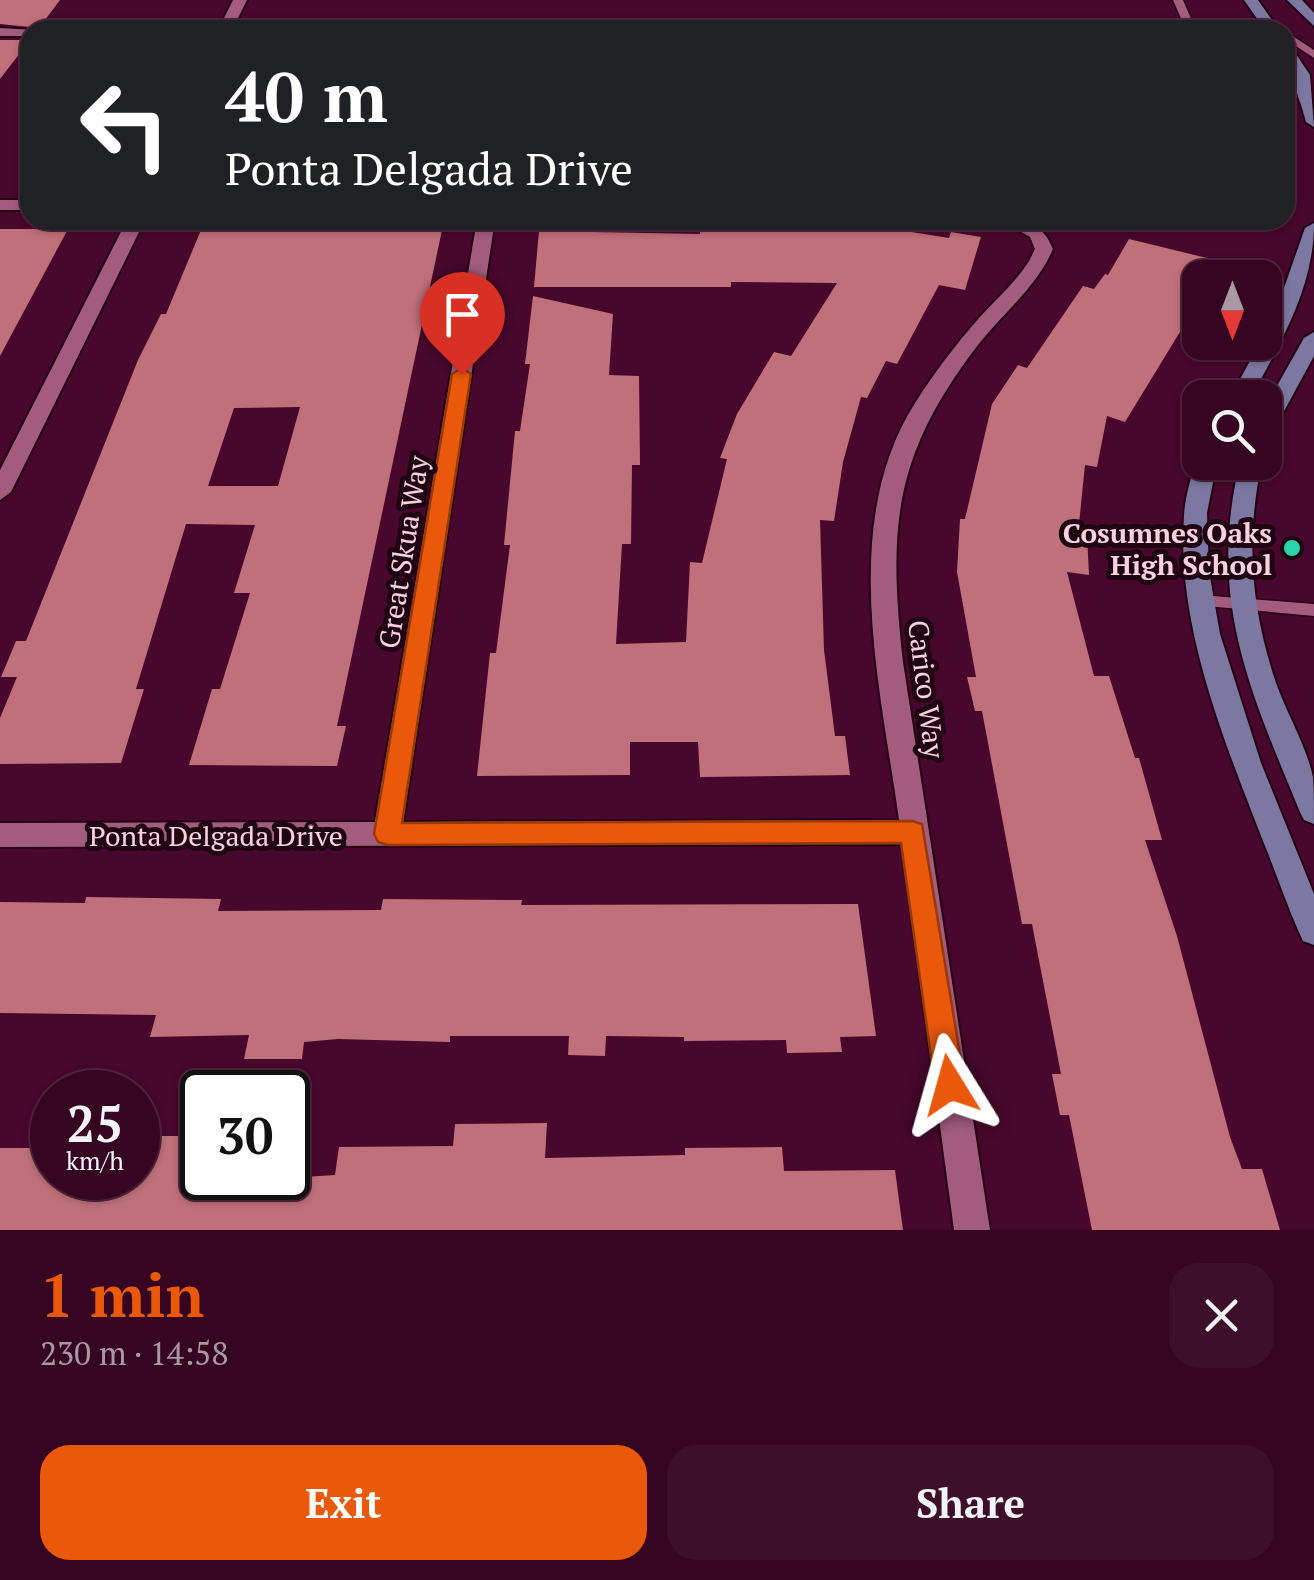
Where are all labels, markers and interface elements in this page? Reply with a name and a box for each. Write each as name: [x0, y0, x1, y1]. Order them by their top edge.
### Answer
text: 40 m: [225, 49, 388, 142]
icon: left: [60, 60, 190, 190]
text: Ponta Delgada Drive: [225, 138, 633, 198]
north arrow: [1182, 260, 1282, 360]
map controls: [1182, 260, 1282, 480]
pin: [420, 272, 505, 375]
icon: arrive: [435, 287, 490, 342]
button: search: [1182, 380, 1282, 480]
street label: Great Skua Way: [370, 452, 437, 651]
place label: Cosumnes Oaks High School: [1063, 514, 1272, 583]
marker: Cosumnes Oaks High School: [1281, 537, 1303, 559]
street label: Carico Way: [900, 618, 954, 761]
street label: Ponta Delgada Drive: [89, 817, 343, 854]
position arrow: [898, 1033, 1002, 1137]
speed limit sign: 30: [180, 1070, 310, 1200]
text: 25: [67, 1090, 123, 1156]
text: km/h: [66, 1144, 124, 1177]
text: 1 min: [40, 1255, 204, 1334]
button: close: [1169, 1263, 1274, 1368]
text: 230 m · 14:58: [40, 1332, 228, 1374]
button: Exit: [40, 1445, 647, 1560]
button: Share: [667, 1445, 1274, 1560]

